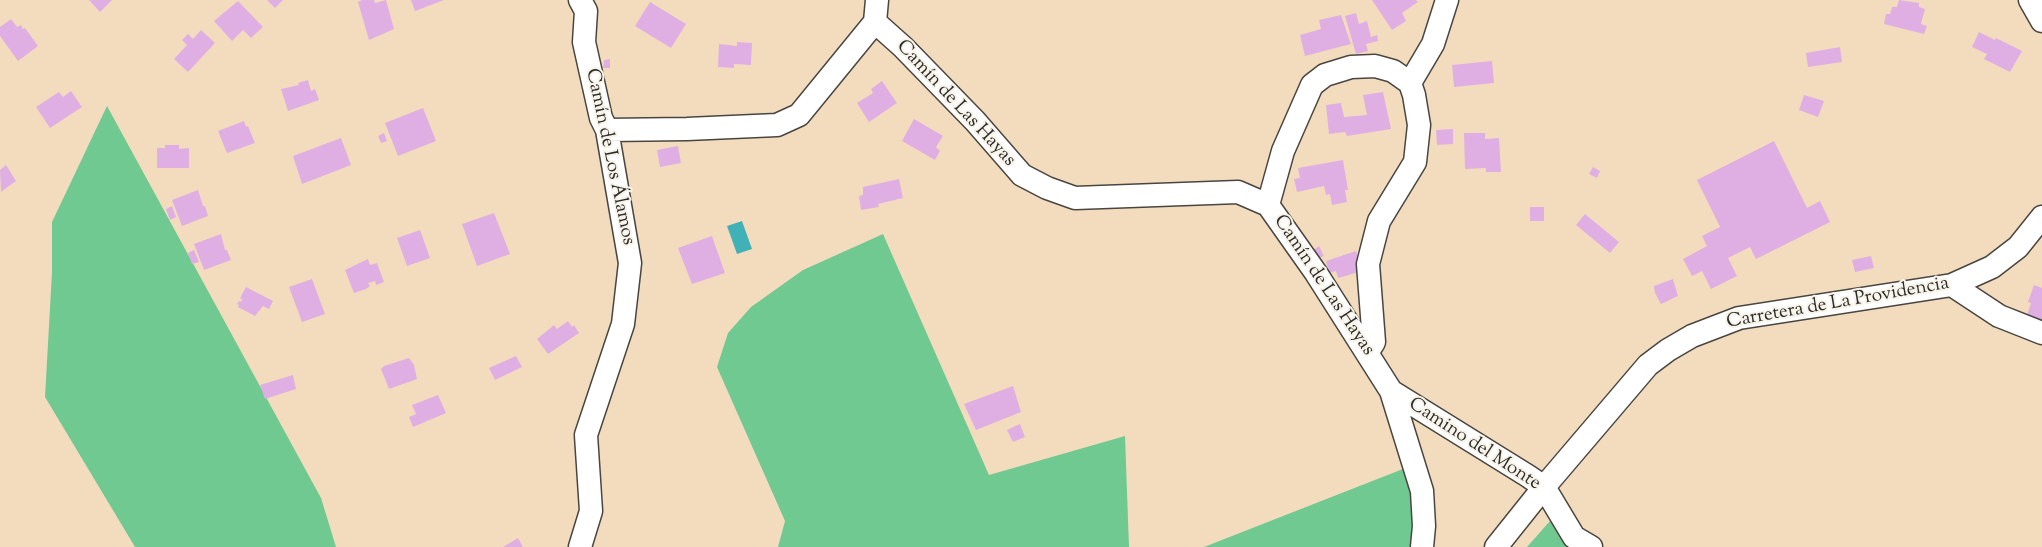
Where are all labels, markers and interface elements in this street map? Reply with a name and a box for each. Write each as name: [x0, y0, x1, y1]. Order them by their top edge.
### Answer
street label: Camín de Las Hayas: [891, 36, 1019, 172]
street label: Camín de Los Álamos: [579, 67, 639, 247]
street label: Camín de Las Hayas: [1268, 211, 1378, 361]
street label: Carretera de La Providencia: [1725, 273, 1951, 335]
street label: Camino del Monte: [1404, 394, 1544, 496]

